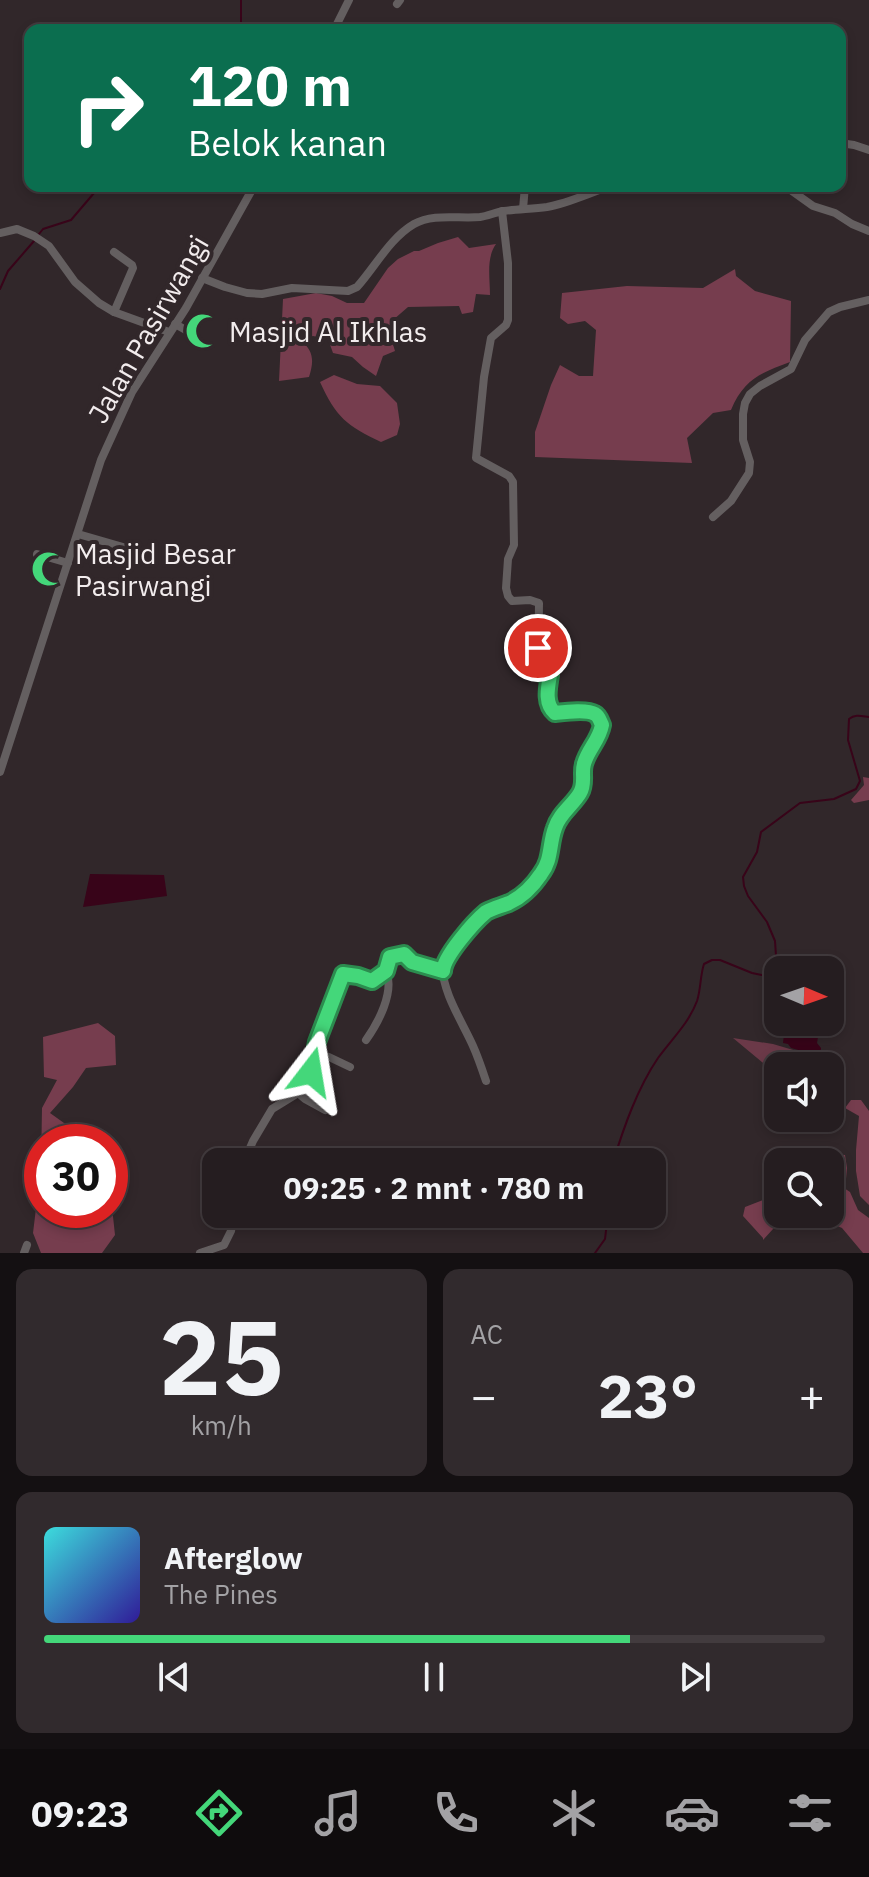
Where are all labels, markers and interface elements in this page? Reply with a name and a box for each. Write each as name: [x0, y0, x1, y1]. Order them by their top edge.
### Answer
text: 120 m: [188, 49, 352, 121]
icon: right: [56, 56, 160, 160]
text: Belok kanan: [188, 119, 387, 166]
street label: Jalan Pasirwangi: [79, 228, 217, 430]
mosque icon: Masjid Al Ikhlas: [184, 312, 222, 350]
place label: Masjid Al Ikhlas: [229, 313, 427, 350]
place label: Masjid Besar Pasirwangi: [75, 535, 236, 604]
mosque icon: Masjid Besar Pasirwangi: [30, 550, 68, 588]
pin: [504, 614, 572, 682]
icon: arrive: [516, 626, 560, 670]
north arrow: [764, 956, 844, 1036]
map controls: [764, 956, 844, 1228]
position arrow: [269, 1030, 353, 1114]
button: sound: [764, 1052, 844, 1132]
speed limit sign: 30: [24, 1124, 128, 1228]
button: search: [764, 1148, 844, 1228]
text: 09:25 · 2 mnt · 780 m: [284, 1168, 584, 1207]
text: 25: [159, 1288, 284, 1424]
text: AC: [471, 1317, 503, 1351]
text: 23°: [598, 1356, 698, 1435]
text: −: [471, 1367, 497, 1424]
text: +: [799, 1367, 825, 1424]
text: km/h: [191, 1408, 252, 1442]
text: Afterglow: [164, 1538, 303, 1577]
text: The Pines: [164, 1577, 278, 1611]
icon: previous: [152, 1655, 196, 1699]
icon: pause: [412, 1655, 456, 1699]
icon: next: [673, 1655, 717, 1699]
icon: directions: [191, 1785, 247, 1841]
icon: music: [310, 1785, 366, 1841]
icon: phone: [428, 1785, 484, 1841]
icon: climate: [546, 1785, 602, 1841]
icon: car: [664, 1785, 720, 1841]
icon: filters: [782, 1785, 838, 1841]
text: 09:23: [31, 1790, 129, 1837]

